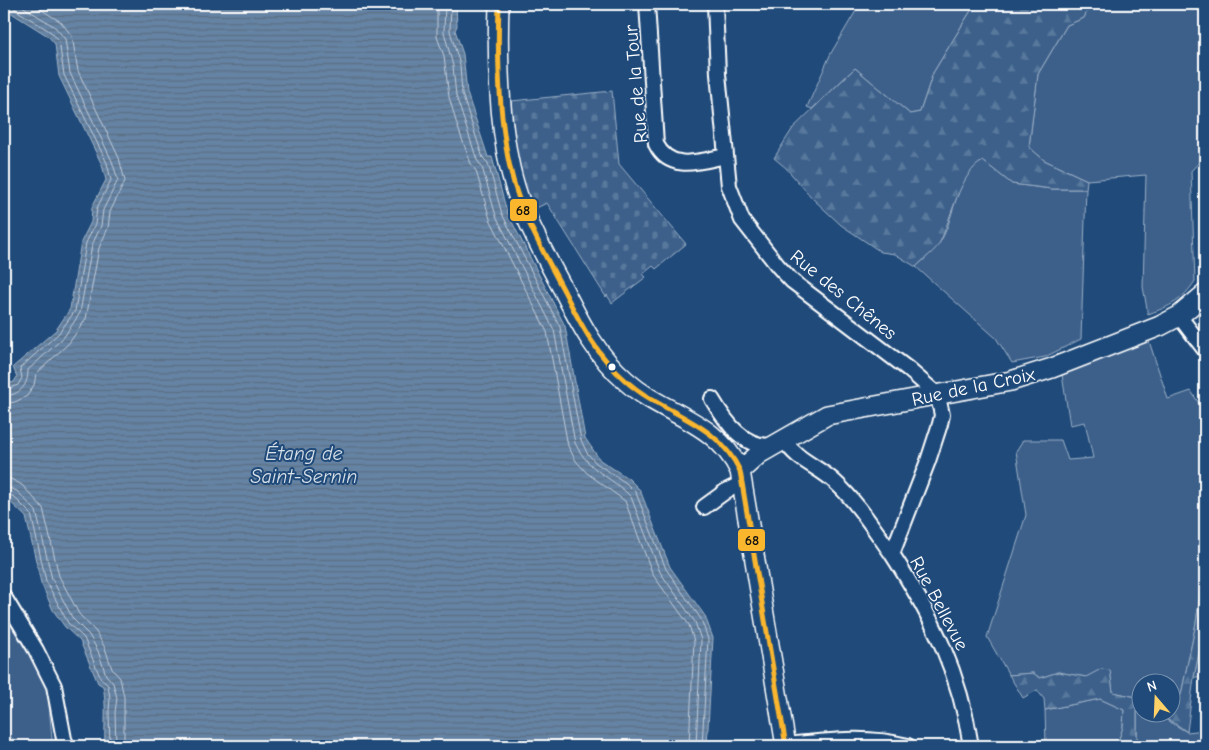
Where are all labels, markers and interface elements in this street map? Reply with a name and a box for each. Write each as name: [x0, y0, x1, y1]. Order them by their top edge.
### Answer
street label: Rue de la Tour: [620, 23, 652, 144]
line badge: 68: [509, 198, 538, 222]
text: 68: [516, 202, 530, 219]
street label: Rue des Chênes: [786, 245, 901, 344]
unlabelled marker: [607, 362, 617, 372]
street label: Rue de la Croix: [910, 363, 1038, 411]
water label: Étang de Saint-Sernin: [251, 442, 357, 488]
line badge: 68: [737, 528, 766, 552]
text: 68: [745, 532, 759, 549]
street label: Rue Bellevue: [905, 553, 973, 654]
north arrow: [1132, 672, 1182, 722]
text: N: [1145, 677, 1159, 696]

